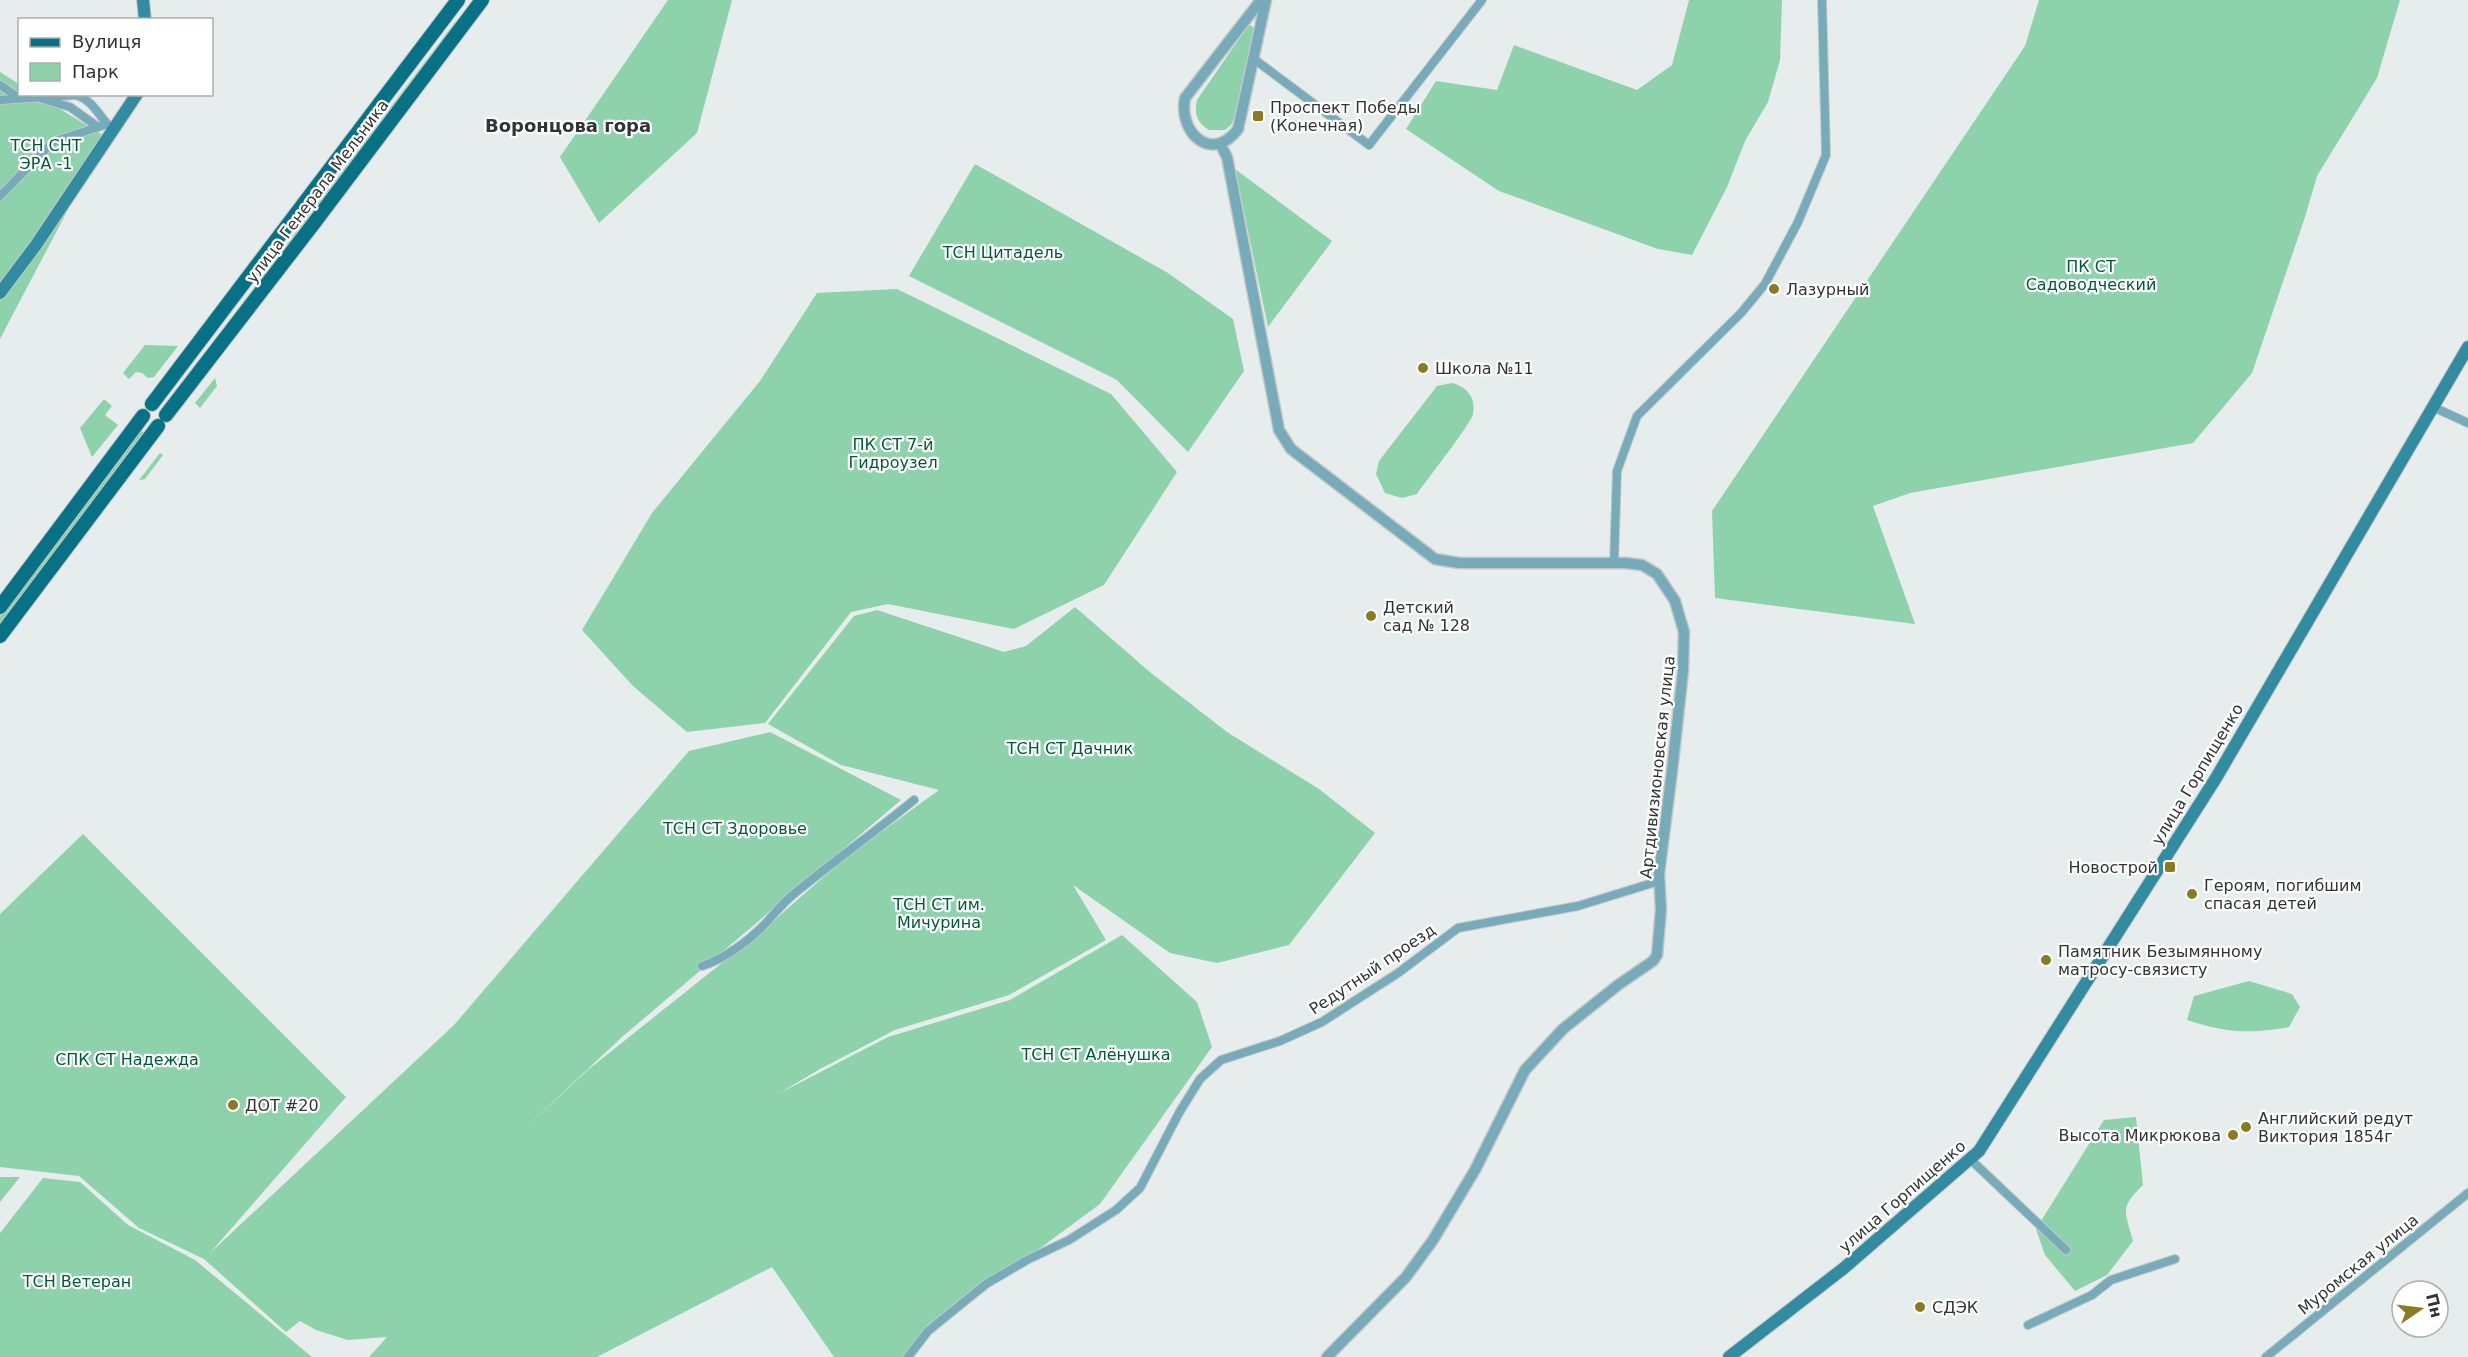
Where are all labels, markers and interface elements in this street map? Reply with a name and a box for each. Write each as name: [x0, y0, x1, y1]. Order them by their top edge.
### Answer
legend: [18, 18, 213, 96]
text: Вулиця: [72, 31, 141, 52]
text: Парк: [72, 61, 119, 82]
street label: улица Генерала Мельника: [242, 96, 393, 287]
place label: Проспект Победы (Конечная): [1270, 98, 1420, 135]
marker: Проспект Победы (Конечная): [1251, 109, 1265, 123]
district label: Воронцова гора: [485, 115, 651, 136]
park label: ТСН СНТ ЭРА -1: [9, 136, 82, 173]
park label: ТСН Цитадель: [942, 243, 1063, 262]
park label: ПК СТ Садоводческий: [2026, 257, 2156, 294]
place label: Лазурный: [1786, 280, 1869, 299]
marker: Лазурный: [1767, 282, 1781, 296]
place label: Школа №11: [1435, 359, 1534, 378]
marker: Школа №11: [1416, 361, 1430, 375]
park label: ПК СТ 7-й Гидроузел: [848, 435, 938, 472]
place label: Детский сад № 128: [1383, 598, 1470, 635]
marker: Детский сад № 128: [1364, 609, 1378, 623]
street label: Артдивизионовская улица: [1636, 655, 1679, 879]
street label: улица Горпищенко: [2148, 700, 2247, 848]
park label: ТСН СТ Дачник: [1006, 739, 1134, 758]
park label: ТСН СТ Здоровье: [662, 819, 807, 838]
place label: Новострой: [2069, 858, 2158, 877]
marker: Новострой: [2163, 860, 2177, 874]
place label: Героям, погибшим спасая детей: [2204, 876, 2361, 913]
marker: Героям, погибшим спасая детей: [2185, 887, 2199, 901]
park label: ТСН СТ им. Мичурина: [892, 895, 985, 932]
street label: Редутный проезд: [1306, 920, 1439, 1019]
place label: Памятник Безымянному матросу-связисту: [2058, 942, 2262, 979]
marker: Памятник Безымянному матросу-связисту: [2039, 953, 2053, 967]
park label: ТСН СТ Алёнушка: [1020, 1045, 1171, 1064]
park label: СПК СТ Надежда: [55, 1050, 199, 1069]
place label: ДОТ #20: [245, 1096, 319, 1115]
marker: ДОТ #20: [226, 1098, 240, 1112]
place label: Английский редут Виктория 1854г: [2258, 1109, 2413, 1146]
marker: Английский редут Виктория 1854г: [2239, 1120, 2253, 1134]
place label: Высота Микрюкова: [2058, 1126, 2221, 1145]
marker: Высота Микрюкова: [2226, 1128, 2240, 1142]
street label: улица Горпищенко: [1835, 1136, 1969, 1256]
street label: Муромская улица: [2294, 1210, 2422, 1319]
park label: ТСН Ветеран: [22, 1272, 131, 1291]
north arrow: [2390, 1279, 2450, 1339]
text: Пн: [2422, 1291, 2446, 1320]
place label: СДЭК: [1932, 1298, 1979, 1317]
marker: СДЭК: [1913, 1300, 1927, 1314]

